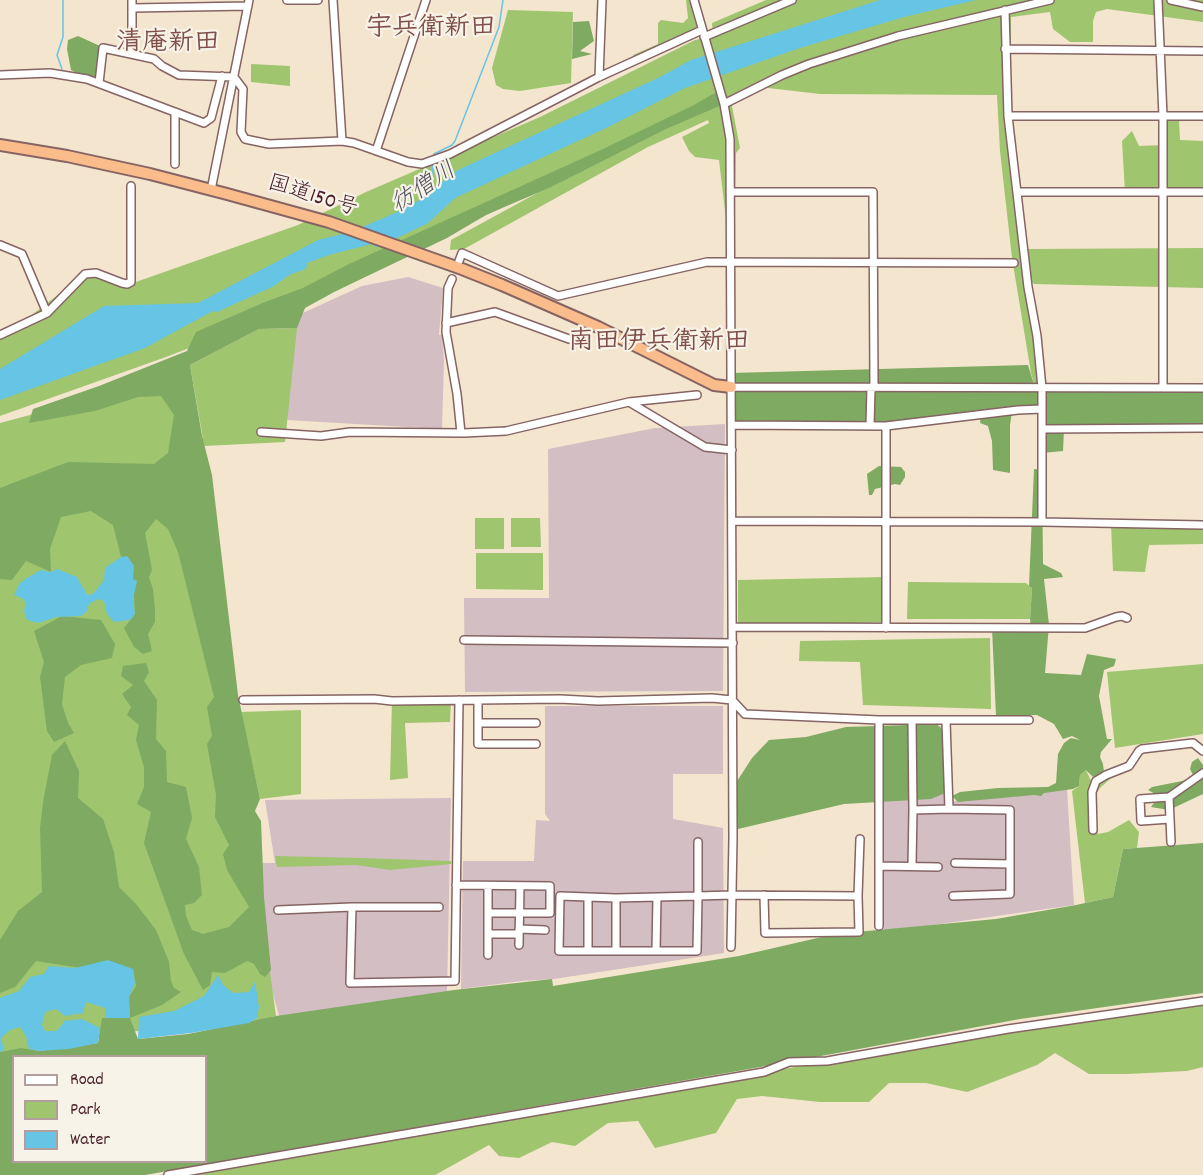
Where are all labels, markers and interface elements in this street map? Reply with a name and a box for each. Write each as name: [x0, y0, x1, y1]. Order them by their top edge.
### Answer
district label: 宇兵衛新田: [366, 14, 496, 46]
district label: 清庵新田: [116, 29, 220, 61]
water label: 彷僧川: [387, 158, 463, 222]
street label: 国道150号: [264, 172, 360, 224]
district label: 南田伊兵衛新田: [568, 328, 750, 360]
legend: [12, 1055, 207, 1163]
text: Road: [70, 1068, 104, 1093]
text: Park: [70, 1098, 101, 1123]
text: Water: [70, 1128, 110, 1153]

